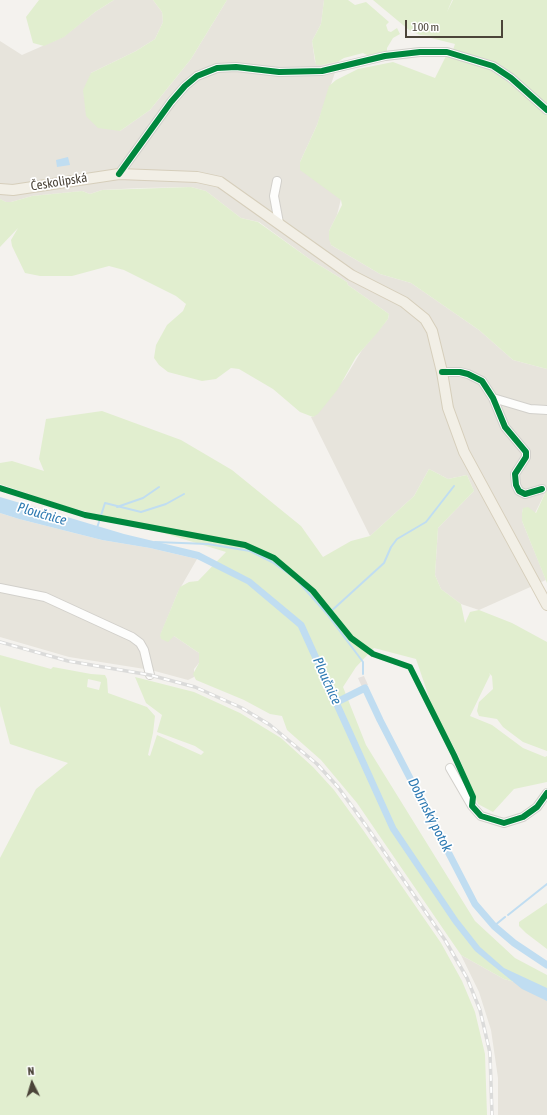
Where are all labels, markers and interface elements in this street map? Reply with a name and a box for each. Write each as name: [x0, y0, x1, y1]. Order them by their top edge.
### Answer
scale bar: [407, 12, 505, 38]
text: 100 m: [412, 20, 439, 34]
street label: Českolipská: [30, 170, 88, 194]
water label: Ploučnice: [15, 499, 69, 529]
water label: Ploučnice: [309, 655, 345, 707]
water label: Dobrnský potok: [404, 775, 456, 855]
north arrow: [12, 1063, 52, 1103]
text: N: [27, 1065, 35, 1077]

